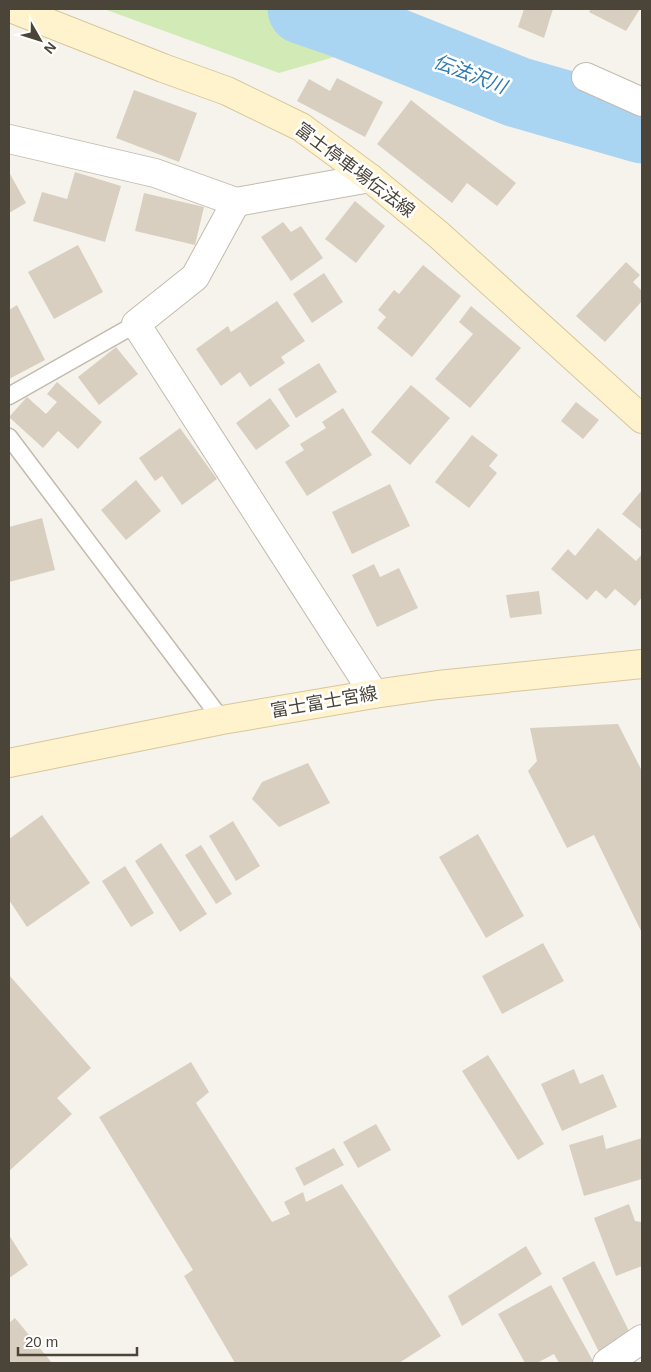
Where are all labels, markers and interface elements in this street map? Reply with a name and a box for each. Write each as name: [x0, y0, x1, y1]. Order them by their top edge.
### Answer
north arrow: [15, 15, 65, 65]
text: N: [41, 39, 60, 57]
water label: 伝法沢川: [431, 51, 511, 98]
street label: 富士停車場伝法線: [291, 119, 419, 221]
street label: 富士富士宮線: [269, 683, 379, 721]
scale bar: [18, 1324, 136, 1356]
text: 20 m: [25, 1333, 58, 1350]

